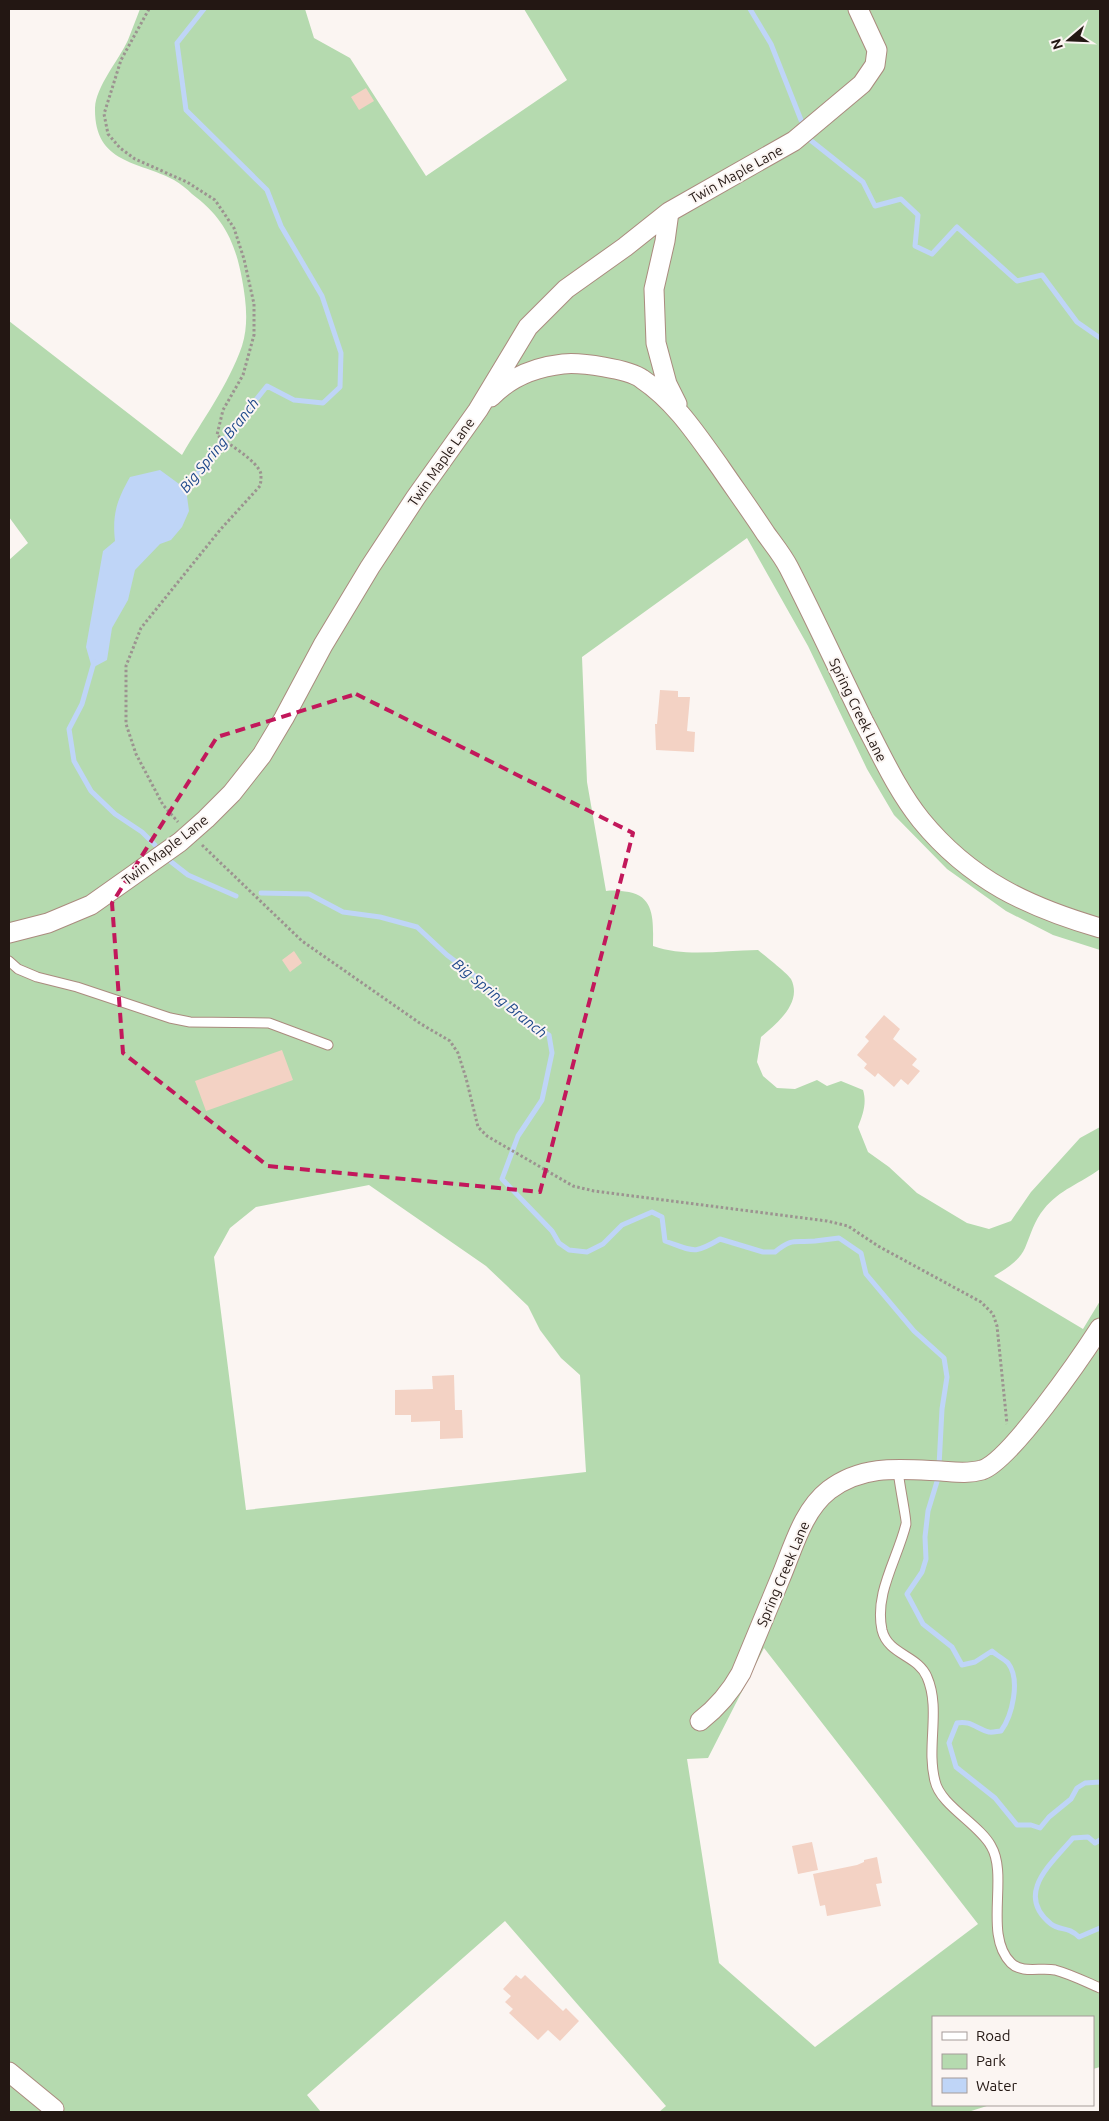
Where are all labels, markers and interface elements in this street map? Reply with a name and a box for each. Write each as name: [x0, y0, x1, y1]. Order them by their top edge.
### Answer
north arrow: [1044, 15, 1094, 65]
text: N: [1047, 37, 1066, 52]
street label: Twin Maple Lane: [686, 142, 786, 206]
water label: Big Spring Branch: [176, 394, 262, 496]
street label: Twin Maple Lane: [404, 415, 478, 509]
street label: Spring Creek Lane: [826, 656, 890, 764]
street label: Twin Maple Lane: [119, 812, 211, 888]
water label: Big Spring Branch: [449, 955, 551, 1041]
street label: Spring Creek Lane: [754, 1519, 812, 1629]
legend: [932, 2016, 1094, 2106]
text: Road: [976, 2027, 1011, 2044]
text: Park: [976, 2052, 1006, 2069]
text: Water: [976, 2077, 1017, 2094]

